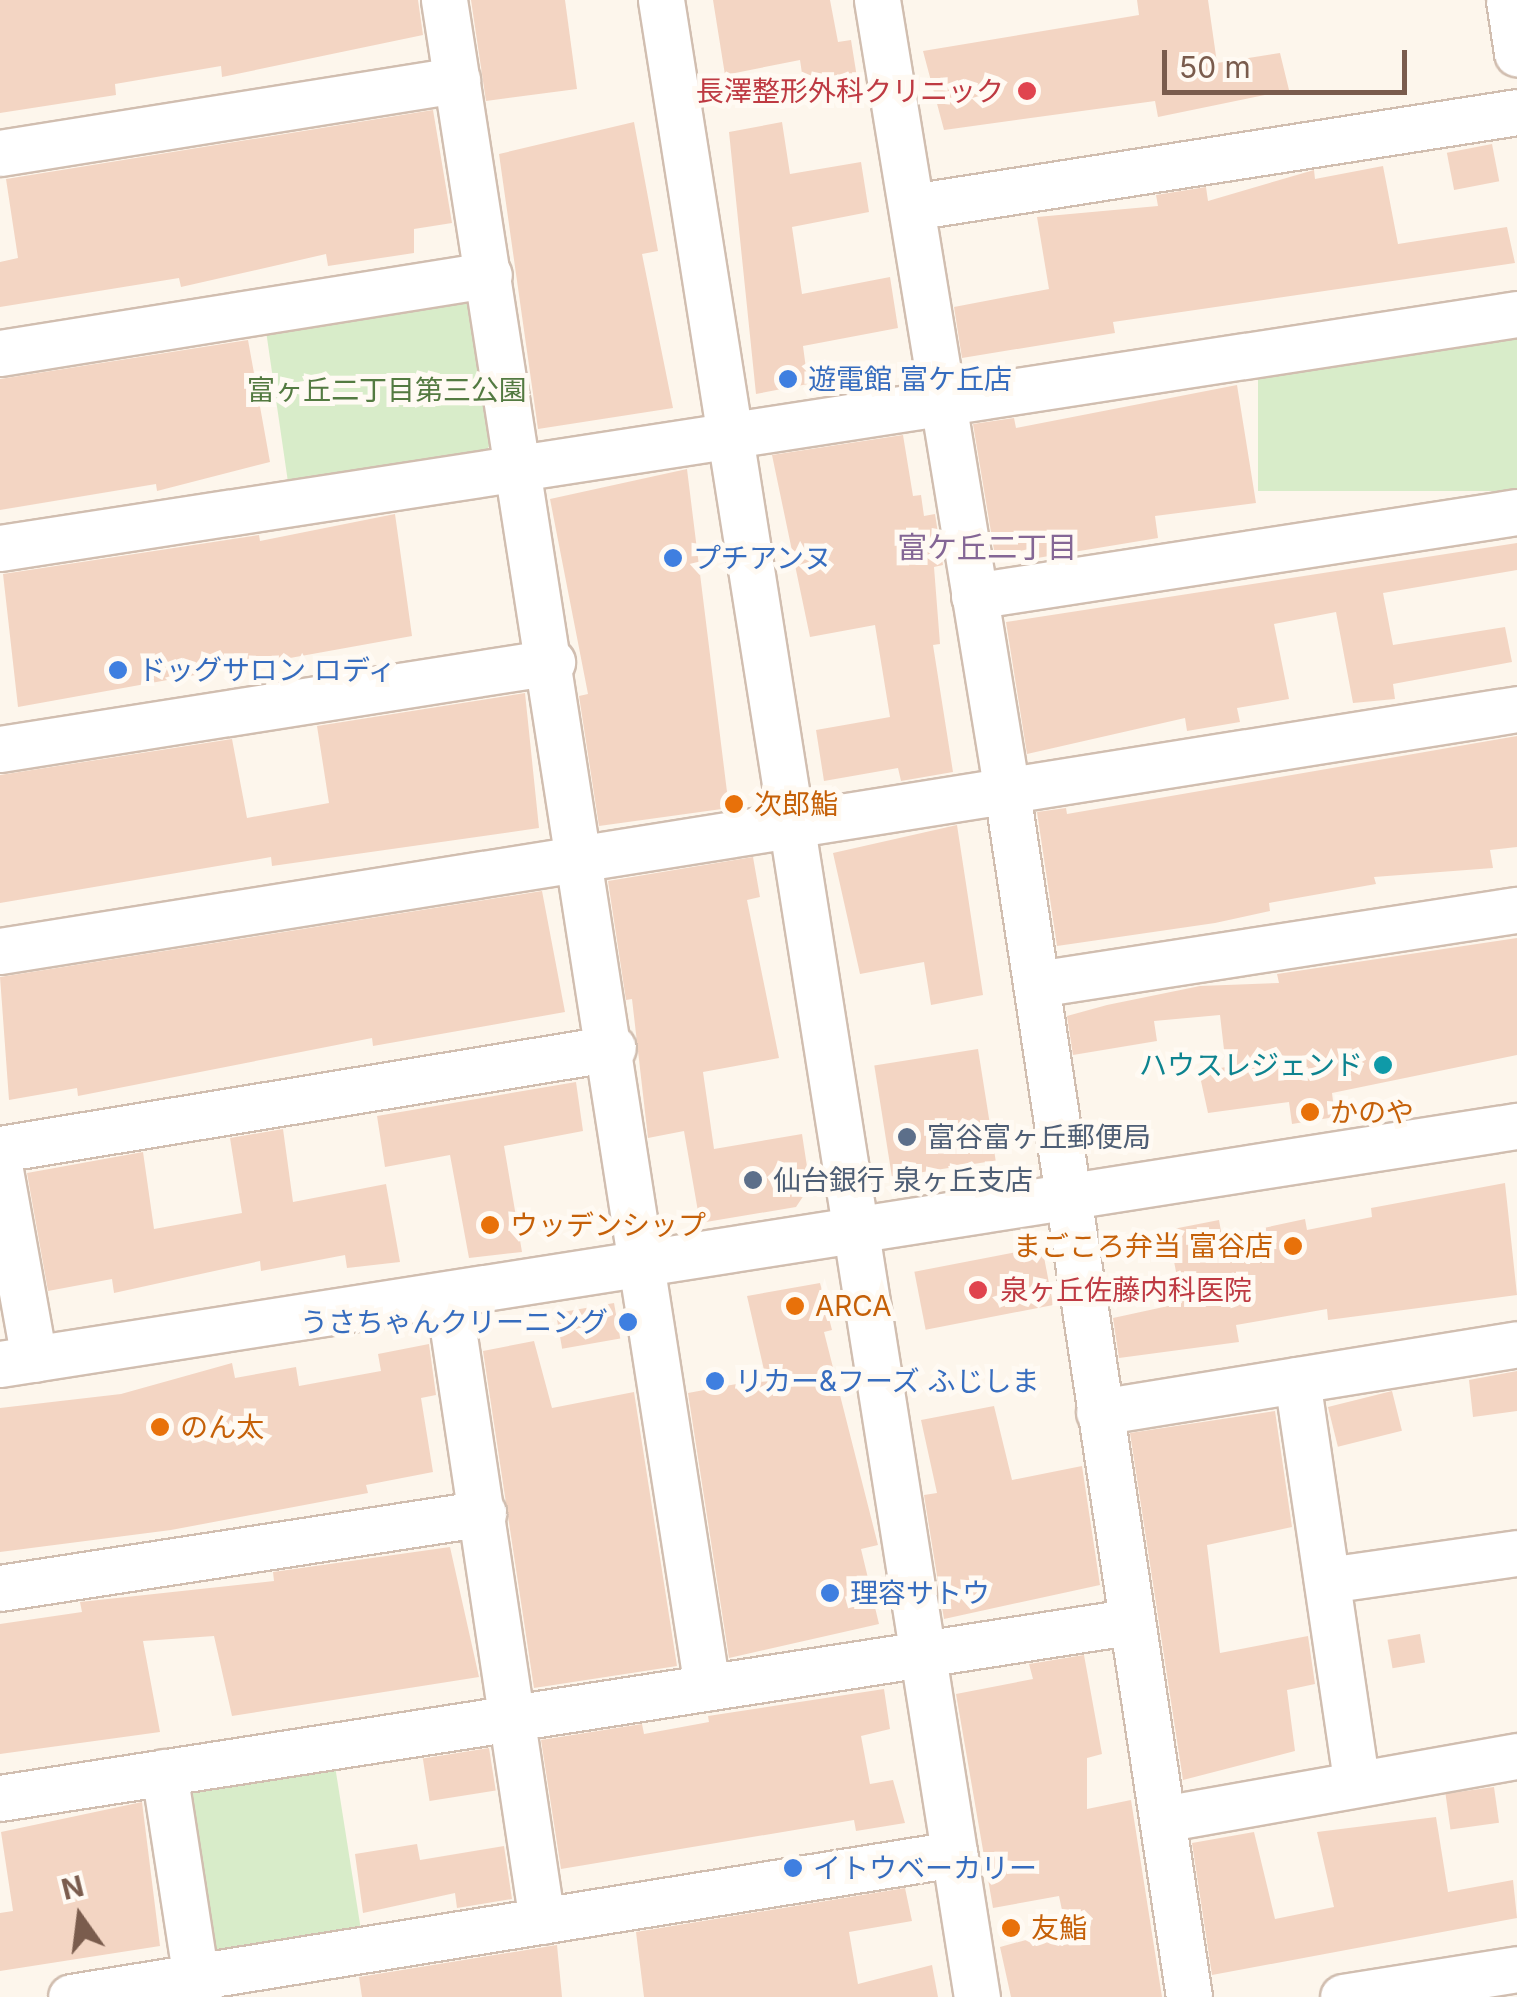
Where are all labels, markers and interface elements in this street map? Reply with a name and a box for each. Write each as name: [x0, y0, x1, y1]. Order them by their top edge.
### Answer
scale bar: [1167, 30, 1412, 92]
text: 50 m: [1179, 49, 1251, 85]
place label: 長澤整形外科クリニック: [696, 74, 1004, 108]
marker: 長澤整形外科クリニック: [1014, 78, 1040, 104]
place label: 遊電館 富ケ丘店: [808, 362, 1012, 396]
marker: 遊電館 富ケ丘店: [777, 368, 799, 390]
park label: 富ヶ丘二丁目第三公園: [247, 373, 527, 407]
district label: 富ケ丘二丁目: [897, 529, 1077, 565]
place label: プチアンヌ: [693, 541, 833, 575]
marker: プチアンヌ: [662, 547, 684, 569]
place label: ドッグサロン ロディ: [138, 653, 398, 687]
marker: ドッグサロン ロディ: [107, 659, 129, 681]
place label: 次郎鮨: [754, 787, 838, 821]
marker: 次郎鮨: [723, 793, 745, 815]
place label: ハウスレジェンド: [1139, 1048, 1363, 1082]
marker: ハウスレジェンド: [1372, 1054, 1394, 1076]
place label: かのや: [1330, 1095, 1414, 1129]
marker: かのや: [1299, 1101, 1321, 1123]
place label: 富谷富ヶ丘郵便局: [927, 1120, 1151, 1154]
marker: 富谷富ヶ丘郵便局: [896, 1126, 918, 1148]
place label: 仙台銀行 泉ヶ丘支店: [773, 1163, 1033, 1197]
marker: 仙台銀行 泉ヶ丘支店: [742, 1169, 764, 1191]
place label: ウッデンシップ: [510, 1208, 706, 1242]
marker: ウッデンシップ: [479, 1214, 501, 1236]
place label: まごころ弁当 富谷店: [1013, 1229, 1273, 1263]
marker: まごころ弁当 富谷店: [1282, 1235, 1304, 1257]
place label: 泉ヶ丘佐藤内科医院: [1000, 1273, 1252, 1307]
marker: 泉ヶ丘佐藤内科医院: [965, 1277, 991, 1303]
place label: ARCA: [815, 1289, 892, 1323]
marker: ARCA: [784, 1295, 806, 1317]
place label: うさちゃんクリーニング: [300, 1305, 608, 1339]
marker: うさちゃんクリーニング: [617, 1311, 639, 1333]
place label: リカー&フーズ ふじしま: [735, 1364, 1041, 1398]
marker: リカー&フーズ ふじしま: [704, 1370, 726, 1392]
place label: のん太: [180, 1410, 264, 1444]
marker: のん太: [149, 1416, 171, 1438]
place label: 理容サトウ: [850, 1576, 990, 1610]
marker: 理容サトウ: [819, 1582, 841, 1604]
place label: イトウベーカリー: [813, 1851, 1037, 1885]
marker: イトウベーカリー: [782, 1857, 804, 1879]
north arrow: [30, 1867, 130, 1967]
text: N: [58, 1869, 87, 1907]
place label: 友鮨: [1031, 1911, 1087, 1945]
marker: 友鮨: [1000, 1917, 1022, 1939]

